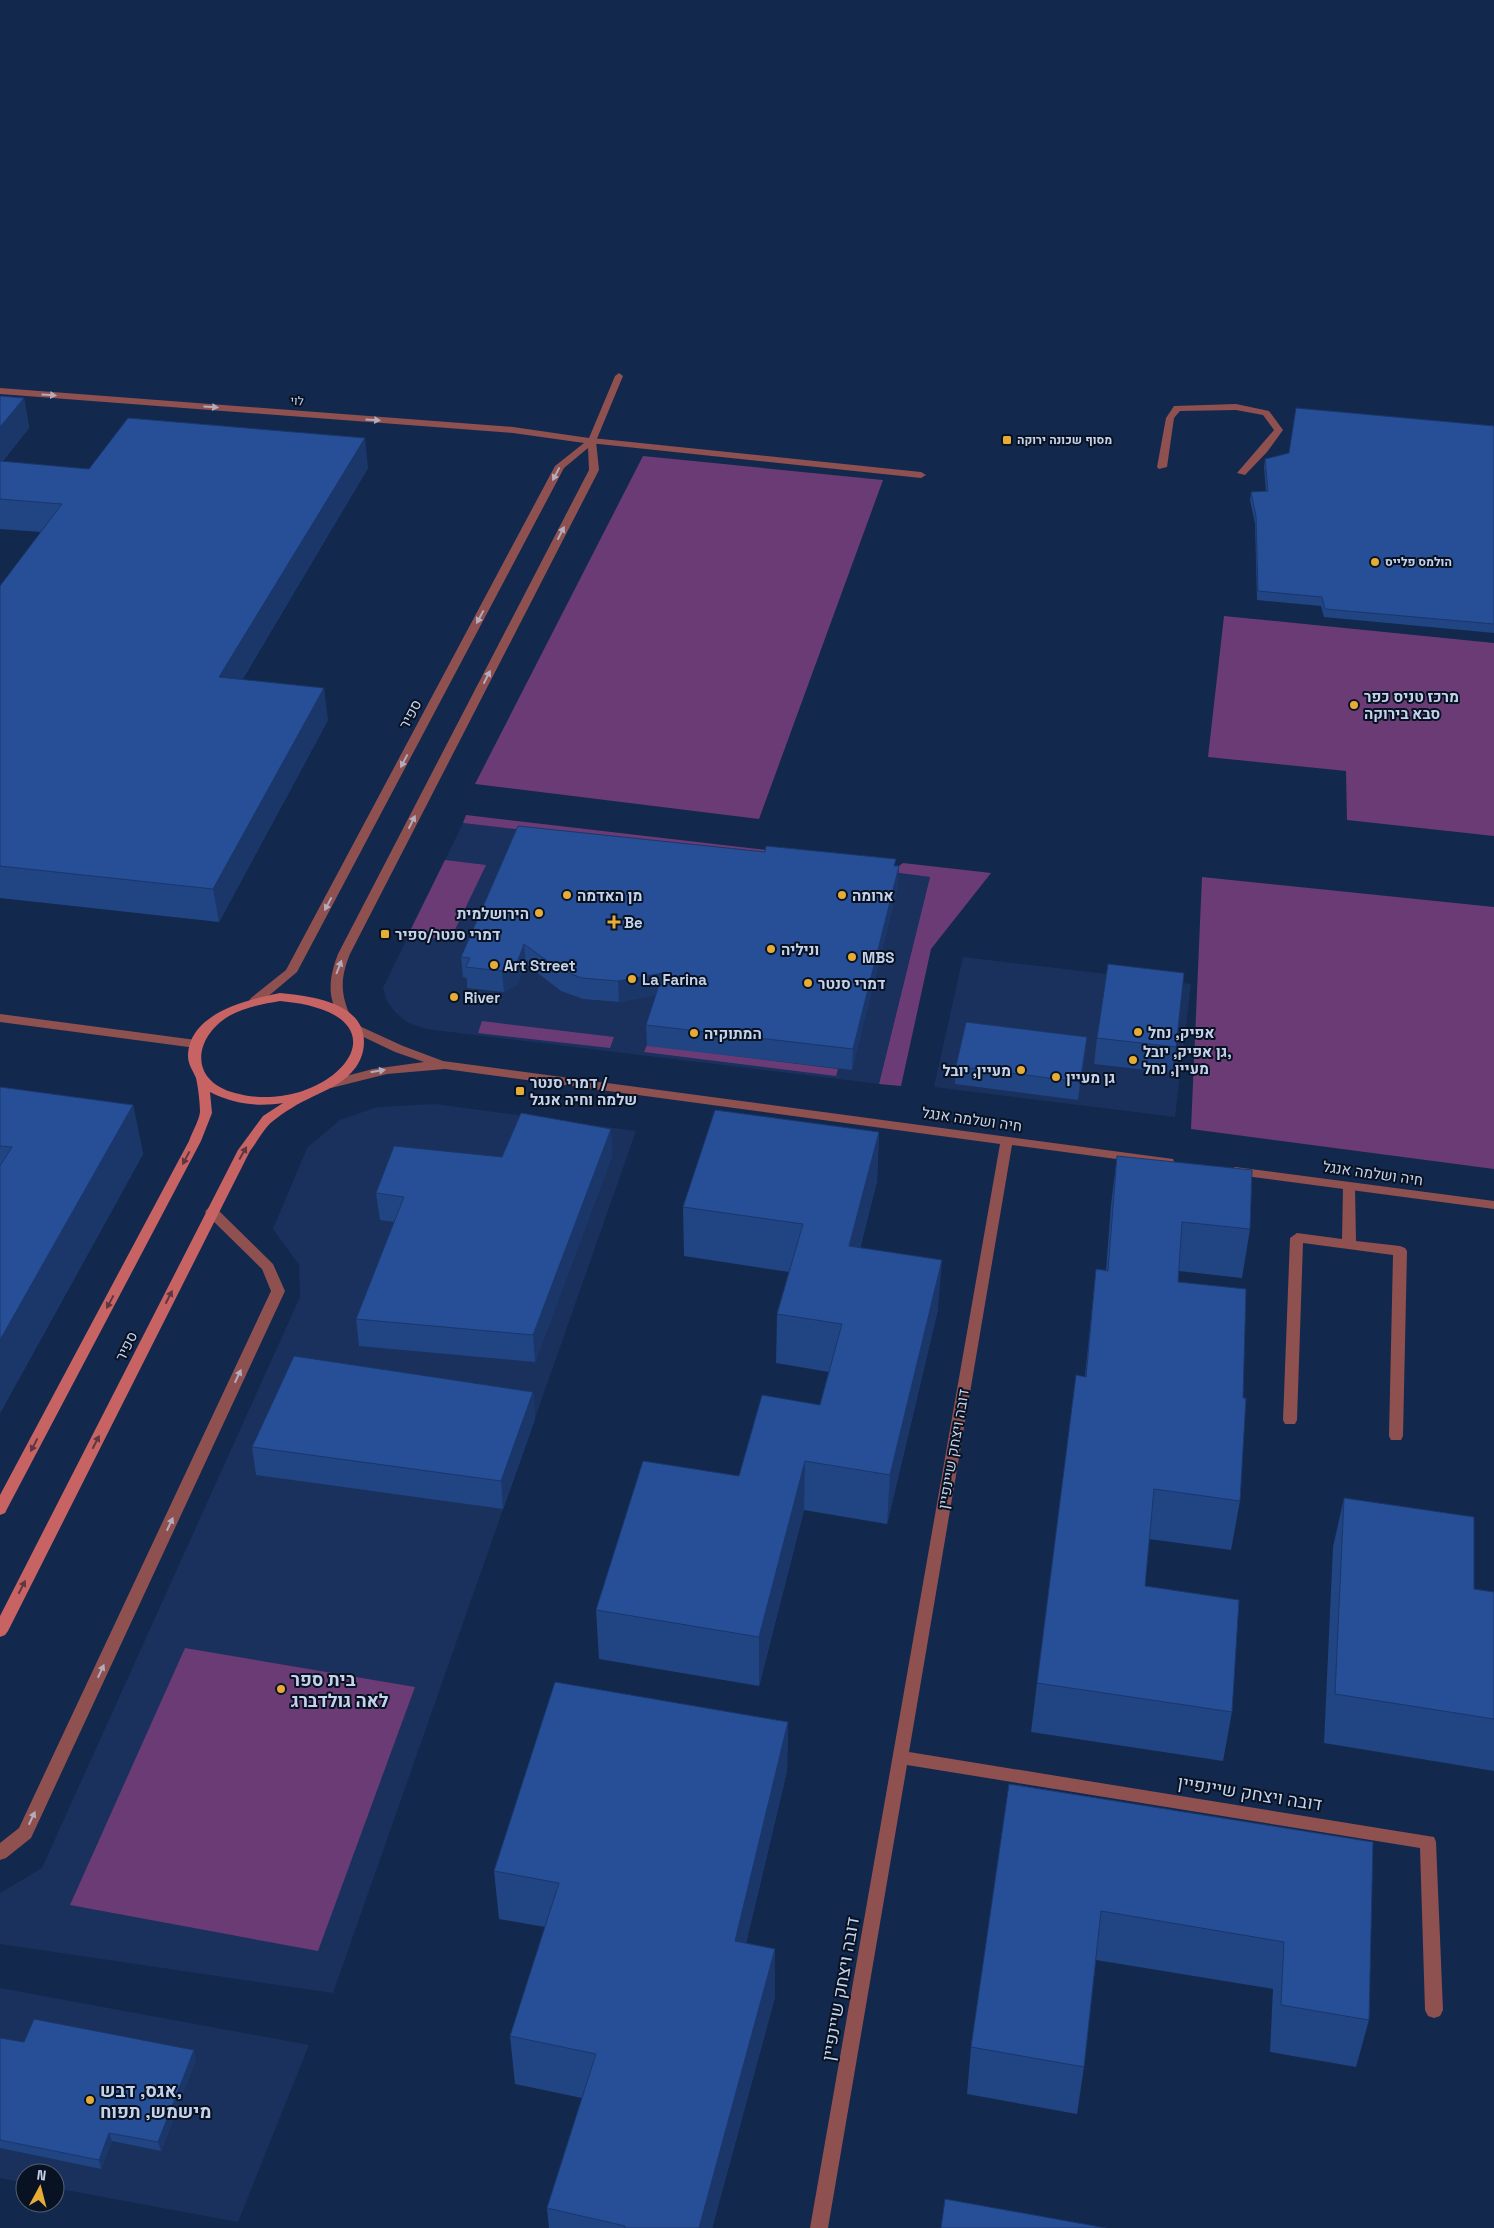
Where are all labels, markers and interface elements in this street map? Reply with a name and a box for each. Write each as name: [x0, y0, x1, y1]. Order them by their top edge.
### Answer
one-way arrow: [41, 391, 57, 399]
street label: לוי: [290, 393, 304, 409]
one-way arrow: [203, 404, 219, 412]
one-way arrow: [365, 416, 381, 424]
place label: מסוף שכונה ירוקה: [1017, 432, 1112, 448]
marker: מסוף שכונה ירוקה: [1001, 434, 1013, 446]
one-way arrow: [552, 466, 560, 481]
one-way arrow: [557, 526, 565, 540]
place label: הולמס פלייס: [1385, 554, 1452, 570]
marker: הולמס פלייס: [1369, 556, 1381, 568]
one-way arrow: [476, 610, 484, 624]
one-way arrow: [483, 670, 491, 685]
place label: מרכז טניס כפר סבא בירוקה: [1364, 687, 1459, 723]
street label: ספיר: [394, 696, 426, 732]
marker: מרכז טניס כפר סבא בירוקה: [1348, 699, 1360, 711]
one-way arrow: [400, 753, 408, 768]
one-way arrow: [408, 815, 416, 829]
place label: מן האדמה: [577, 886, 643, 905]
place label: ארומה: [852, 886, 894, 905]
marker: מן האדמה: [561, 889, 573, 901]
marker: ארומה: [836, 889, 848, 901]
one-way arrow: [324, 897, 332, 912]
place label: הירושלמית: [457, 904, 529, 923]
marker: הירושלמית: [533, 907, 545, 919]
place label: Be: [624, 913, 643, 932]
marker: Be: [608, 916, 620, 928]
place label: דמרי סנטר/ספיר: [395, 925, 500, 944]
marker: דמרי סנטר/ספיר: [379, 928, 391, 940]
place label: וניליה: [781, 940, 819, 959]
marker: וניליה: [765, 943, 777, 955]
place label: MBS: [862, 948, 894, 967]
marker: MBS: [846, 951, 858, 963]
place label: Art Street: [504, 956, 576, 975]
one-way arrow: [335, 959, 343, 974]
marker: Art Street: [488, 959, 500, 971]
place label: La Farina: [642, 970, 707, 989]
marker: La Farina: [626, 973, 638, 985]
place label: דמרי סנטר: [818, 974, 885, 993]
marker: דמרי סנטר: [802, 977, 814, 989]
place label: River: [464, 988, 500, 1007]
marker: River: [448, 991, 460, 1003]
place label: אפיק, נחל: [1148, 1023, 1215, 1042]
place label: המתוקיה: [704, 1024, 762, 1043]
marker: אפיק, נחל: [1132, 1026, 1144, 1038]
marker: המתוקיה: [688, 1027, 700, 1039]
place label: גן אפיק, יובל, מעיין, נחל: [1143, 1042, 1232, 1078]
marker: גן אפיק, יובל, מעיין, נחל: [1127, 1054, 1139, 1066]
place label: מעיין, יובל: [942, 1061, 1011, 1080]
marker: מעיין, יובל: [1015, 1064, 1027, 1076]
one-way arrow: [371, 1067, 387, 1075]
place label: גן מעיין: [1066, 1068, 1115, 1087]
marker: גן מעיין: [1050, 1071, 1062, 1083]
place label: דמרי סנטר / שלמה וחיה אנגל: [530, 1073, 637, 1109]
marker: דמרי סנטר / שלמה וחיה אנגל: [514, 1085, 526, 1097]
street label: חיה ושלמה אנגל: [921, 1103, 1023, 1135]
one-way arrow: [238, 1146, 247, 1159]
one-way arrow: [182, 1151, 190, 1165]
street label: חיה ושלמה אנגל: [1322, 1157, 1424, 1189]
one-way arrow: [165, 1290, 173, 1305]
one-way arrow: [106, 1294, 114, 1309]
street label: ספיר: [111, 1328, 141, 1364]
one-way arrow: [234, 1369, 243, 1384]
street label: דובה ויצחק שיינפיין: [933, 1387, 973, 1510]
one-way arrow: [91, 1435, 100, 1450]
one-way arrow: [30, 1438, 38, 1452]
one-way arrow: [166, 1517, 174, 1531]
one-way arrow: [18, 1580, 26, 1594]
one-way arrow: [97, 1664, 105, 1678]
place label: בית ספר לאה גולדברג: [291, 1668, 389, 1712]
marker: בית ספר לאה גולדברג: [275, 1683, 287, 1695]
street label: דובה ויצחק שיינפיין: [1176, 1770, 1324, 1816]
one-way arrow: [29, 1811, 37, 1825]
street label: דובה ויצחק שיינפיין: [816, 1915, 864, 2063]
place label: אגס, דבש, מישמש, תפוח: [100, 2079, 211, 2123]
marker: אגס, דבש, מישמש, תפוח: [84, 2094, 96, 2106]
north arrow: [15, 2163, 65, 2213]
text: N: [36, 2166, 47, 2185]

